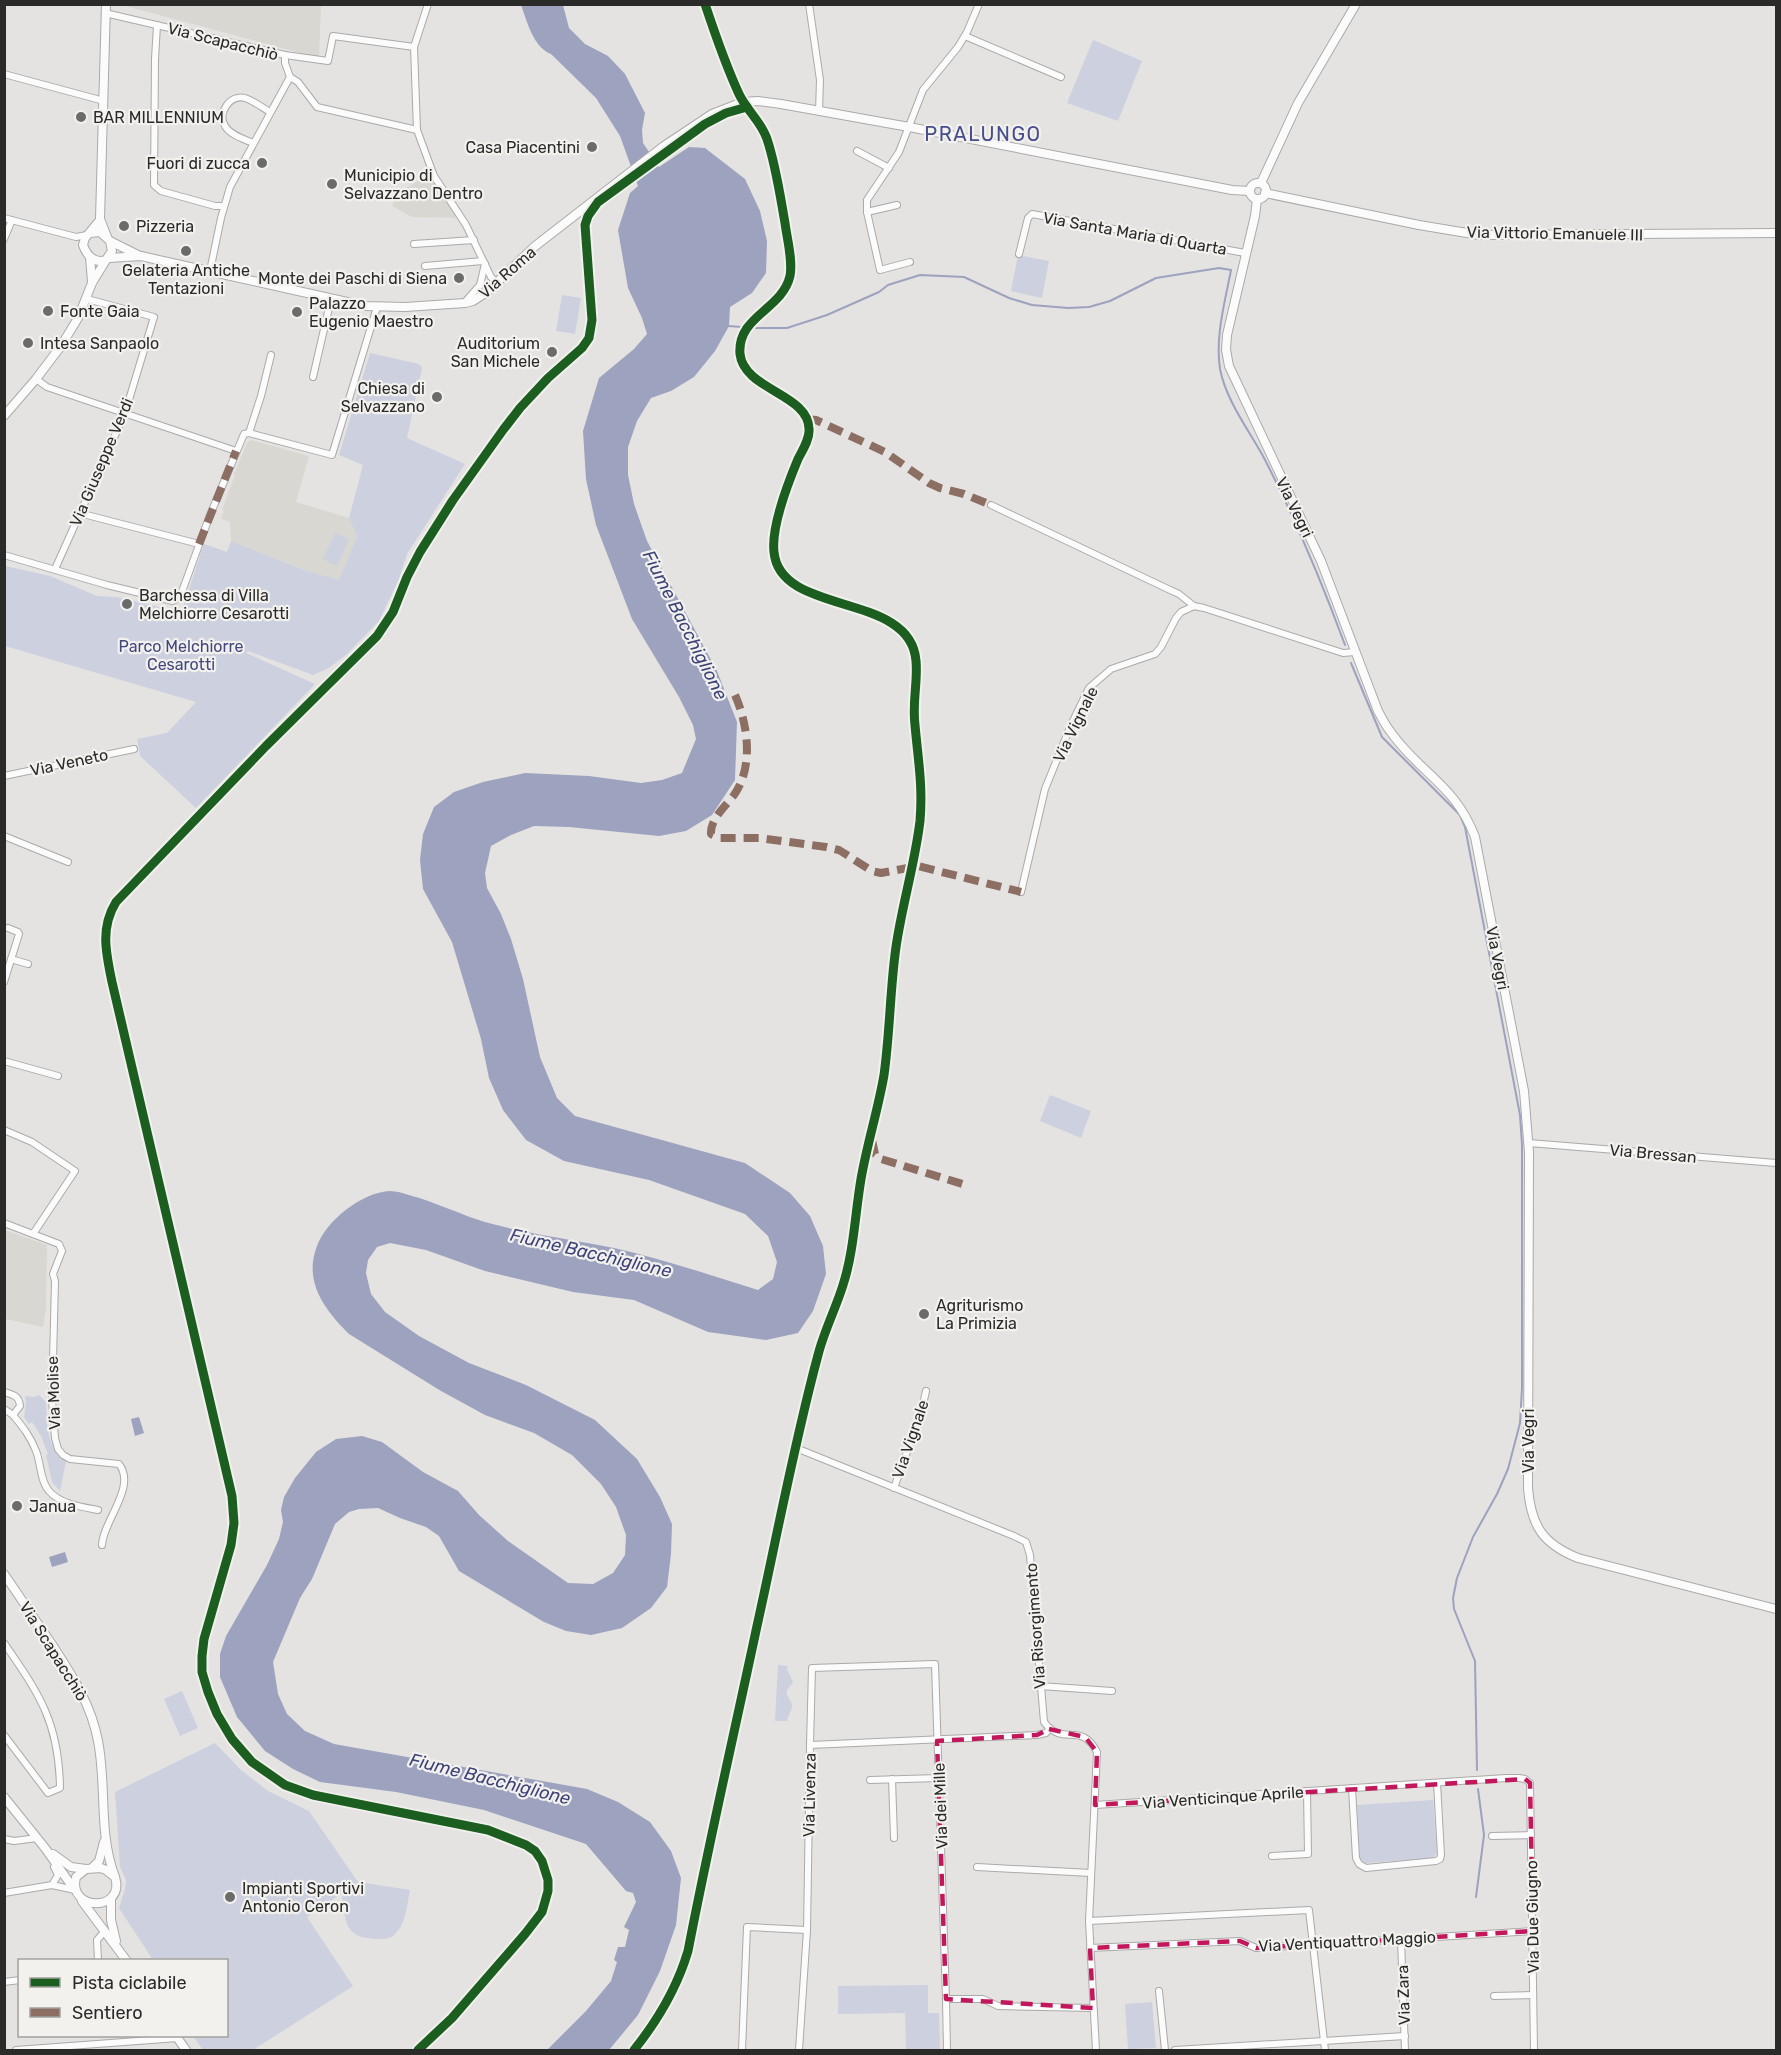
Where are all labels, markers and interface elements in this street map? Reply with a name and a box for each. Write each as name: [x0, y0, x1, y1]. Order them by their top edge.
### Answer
street label: Via Scapacchiò: [166, 19, 280, 64]
place label: BAR MILLENNIUM: [93, 108, 224, 127]
marker: BAR MILLENNIUM: [74, 110, 88, 124]
district label: PRALUNGO: [924, 122, 1042, 146]
place label: Casa Piacentini: [466, 138, 580, 157]
marker: Casa Piacentini: [585, 140, 599, 154]
place label: Fuori di zucca: [147, 154, 250, 173]
marker: Fuori di zucca: [255, 156, 269, 170]
place label: Municipio di Selvazzano Dentro: [344, 166, 483, 203]
marker: Municipio di Selvazzano Dentro: [325, 177, 339, 191]
street label: Via Santa Maria di Quarta: [1041, 208, 1228, 259]
place label: Pizzeria: [136, 217, 194, 236]
marker: Pizzeria: [117, 219, 131, 233]
street label: Via Vittorio Emanuele III: [1467, 222, 1643, 245]
street label: Via Roma: [475, 242, 540, 302]
marker: Gelateria Antiche Tentazioni: [179, 244, 193, 258]
place label: Gelateria Antiche Tentazioni: [122, 261, 250, 298]
place label: Monte dei Paschi di Siena: [258, 269, 447, 288]
marker: Monte dei Paschi di Siena: [452, 271, 466, 285]
place label: Palazzo Eugenio Maestro: [309, 294, 433, 331]
place label: Fonte Gaia: [60, 302, 140, 321]
marker: Fonte Gaia: [41, 304, 55, 318]
marker: Palazzo Eugenio Maestro: [290, 305, 304, 319]
place label: Intesa Sanpaolo: [40, 334, 159, 353]
place label: Auditorium San Michele: [451, 334, 540, 371]
marker: Intesa Sanpaolo: [21, 336, 35, 350]
marker: Auditorium San Michele: [545, 345, 559, 359]
place label: Chiesa di Selvazzano: [341, 379, 425, 416]
marker: Chiesa di Selvazzano: [430, 390, 444, 404]
street label: Via Giuseppe Verdi: [66, 395, 137, 529]
street label: Via Vegri: [1272, 474, 1317, 540]
water label: Fiume Bacchiglione: [638, 547, 732, 703]
place label: Barchessa di Villa Melchiorre Cesarotti: [139, 586, 289, 623]
marker: Barchessa di Villa Melchiorre Cesarotti: [120, 597, 134, 611]
park label: Parco Melchiorre Cesarotti: [119, 637, 244, 674]
street label: Via Vignale: [1049, 683, 1102, 765]
street label: Via Veneto: [28, 745, 110, 780]
street label: Via Vegri: [1482, 925, 1513, 992]
street label: Via Bressan: [1609, 1140, 1697, 1167]
water label: Fiume Bacchiglione: [508, 1224, 674, 1282]
place label: Agriturismo La Primizia: [936, 1296, 1024, 1333]
marker: Agriturismo La Primizia: [917, 1307, 931, 1321]
street label: Via Molise: [43, 1356, 64, 1430]
street label: Via Vignale: [888, 1397, 933, 1481]
street label: Via Vegri: [1519, 1409, 1538, 1473]
place label: Janua: [29, 1497, 76, 1516]
marker: Janua: [10, 1499, 24, 1513]
street label: Via Risorgimento: [1022, 1562, 1049, 1690]
street label: Via Scapacchiò: [15, 1598, 92, 1704]
water label: Fiume Bacchiglione: [407, 1748, 573, 1810]
street label: Via Livenza: [799, 1753, 820, 1837]
street label: Via dei Mille: [929, 1762, 952, 1850]
street label: Via Venticinque Aprile: [1142, 1782, 1305, 1813]
street label: Via Due Giugno: [1522, 1860, 1543, 1974]
place label: Impianti Sportivi Antonio Ceron: [242, 1879, 364, 1916]
marker: Impianti Sportivi Antonio Ceron: [223, 1890, 237, 1904]
street label: Via Ventiquattro Maggio: [1258, 1927, 1436, 1956]
legend: [18, 1959, 228, 2037]
street label: Via Zara: [1393, 1965, 1414, 2025]
text: Pista ciclabile: [72, 1972, 187, 1994]
text: Sentiero: [72, 2002, 143, 2024]

